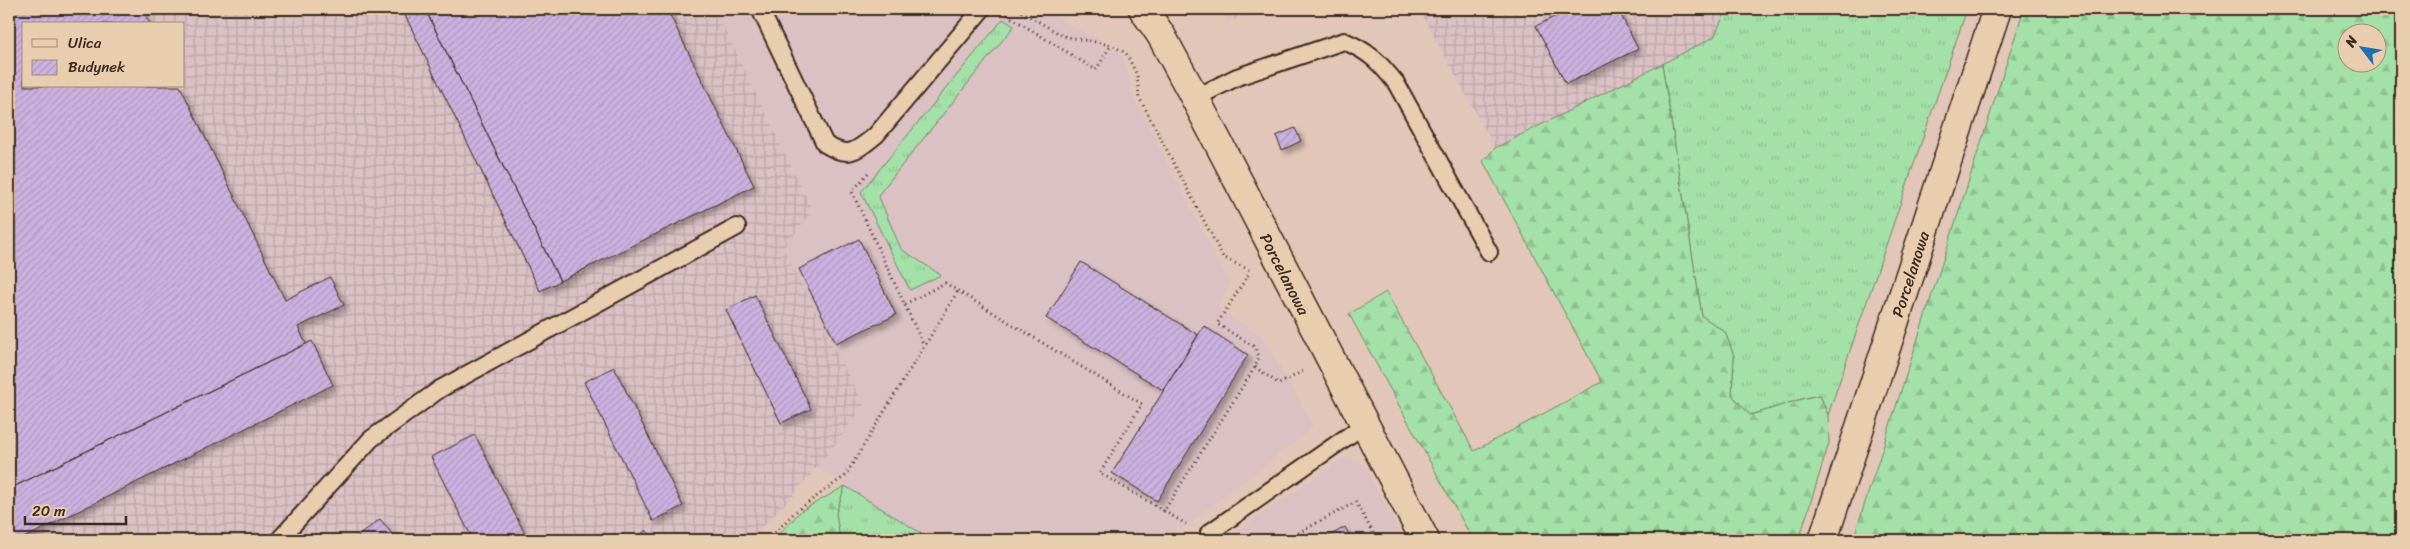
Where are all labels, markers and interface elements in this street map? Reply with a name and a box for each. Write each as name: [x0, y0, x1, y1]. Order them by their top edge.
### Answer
legend: [22, 22, 185, 88]
north arrow: [2338, 22, 2388, 72]
text: Ulica: [68, 30, 102, 56]
text: N: [2338, 31, 2365, 53]
text: Budynek: [68, 54, 126, 80]
street label: Porcelanowa: [1883, 226, 1938, 321]
street label: Porcelanowa: [1251, 228, 1318, 321]
scale bar: [25, 494, 126, 526]
text: 20 m: [32, 498, 66, 524]

